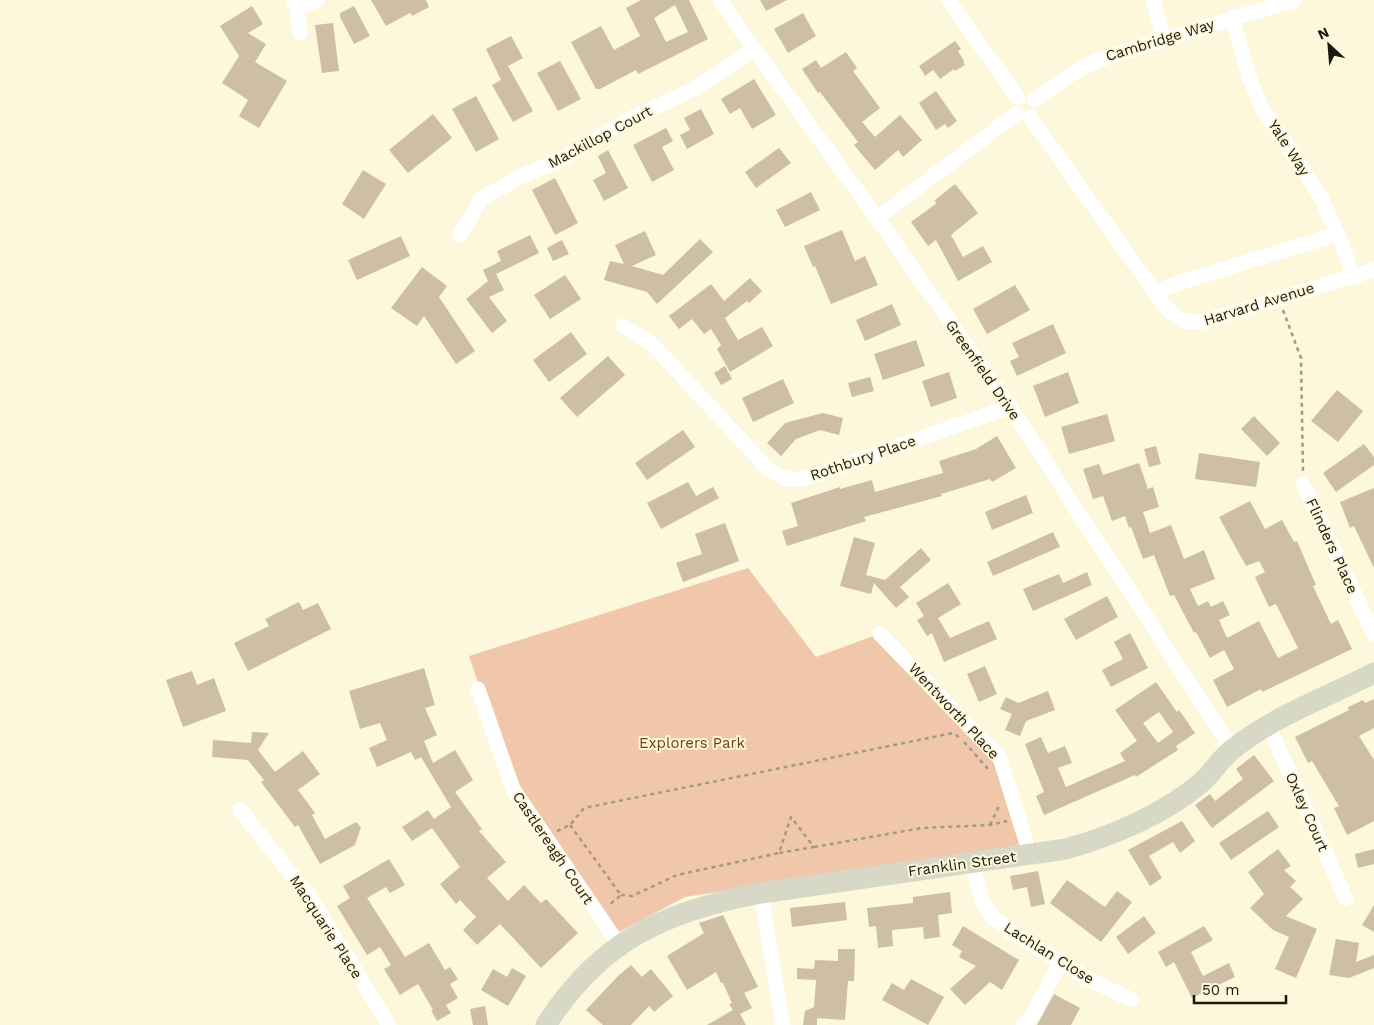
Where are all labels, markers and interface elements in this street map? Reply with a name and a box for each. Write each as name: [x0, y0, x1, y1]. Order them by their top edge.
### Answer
street label: Cambridge Way: [1103, 15, 1217, 65]
north arrow: [1304, 20, 1354, 70]
text: N: [1315, 24, 1331, 43]
street label: Mackillop Court: [545, 102, 656, 172]
street label: Yale Way: [1264, 117, 1314, 180]
street label: Harvard Avenue: [1202, 279, 1316, 329]
street label: Greenfield Drive: [942, 316, 1024, 424]
street label: Rothbury Place: [808, 431, 918, 485]
street label: Flinders Place: [1302, 495, 1362, 597]
street label: Wentworth Place: [905, 659, 1003, 763]
park label: Explorers Park: [639, 734, 746, 752]
street label: Oxley Court: [1282, 770, 1333, 855]
street label: Castlereagh Court: [509, 788, 598, 908]
street label: Franklin Street: [907, 847, 1018, 880]
street label: Macquarie Place: [286, 872, 366, 982]
street label: Lachlan Close: [1001, 918, 1097, 988]
scale bar: [1194, 972, 1286, 1004]
text: 50 m: [1202, 981, 1239, 999]

